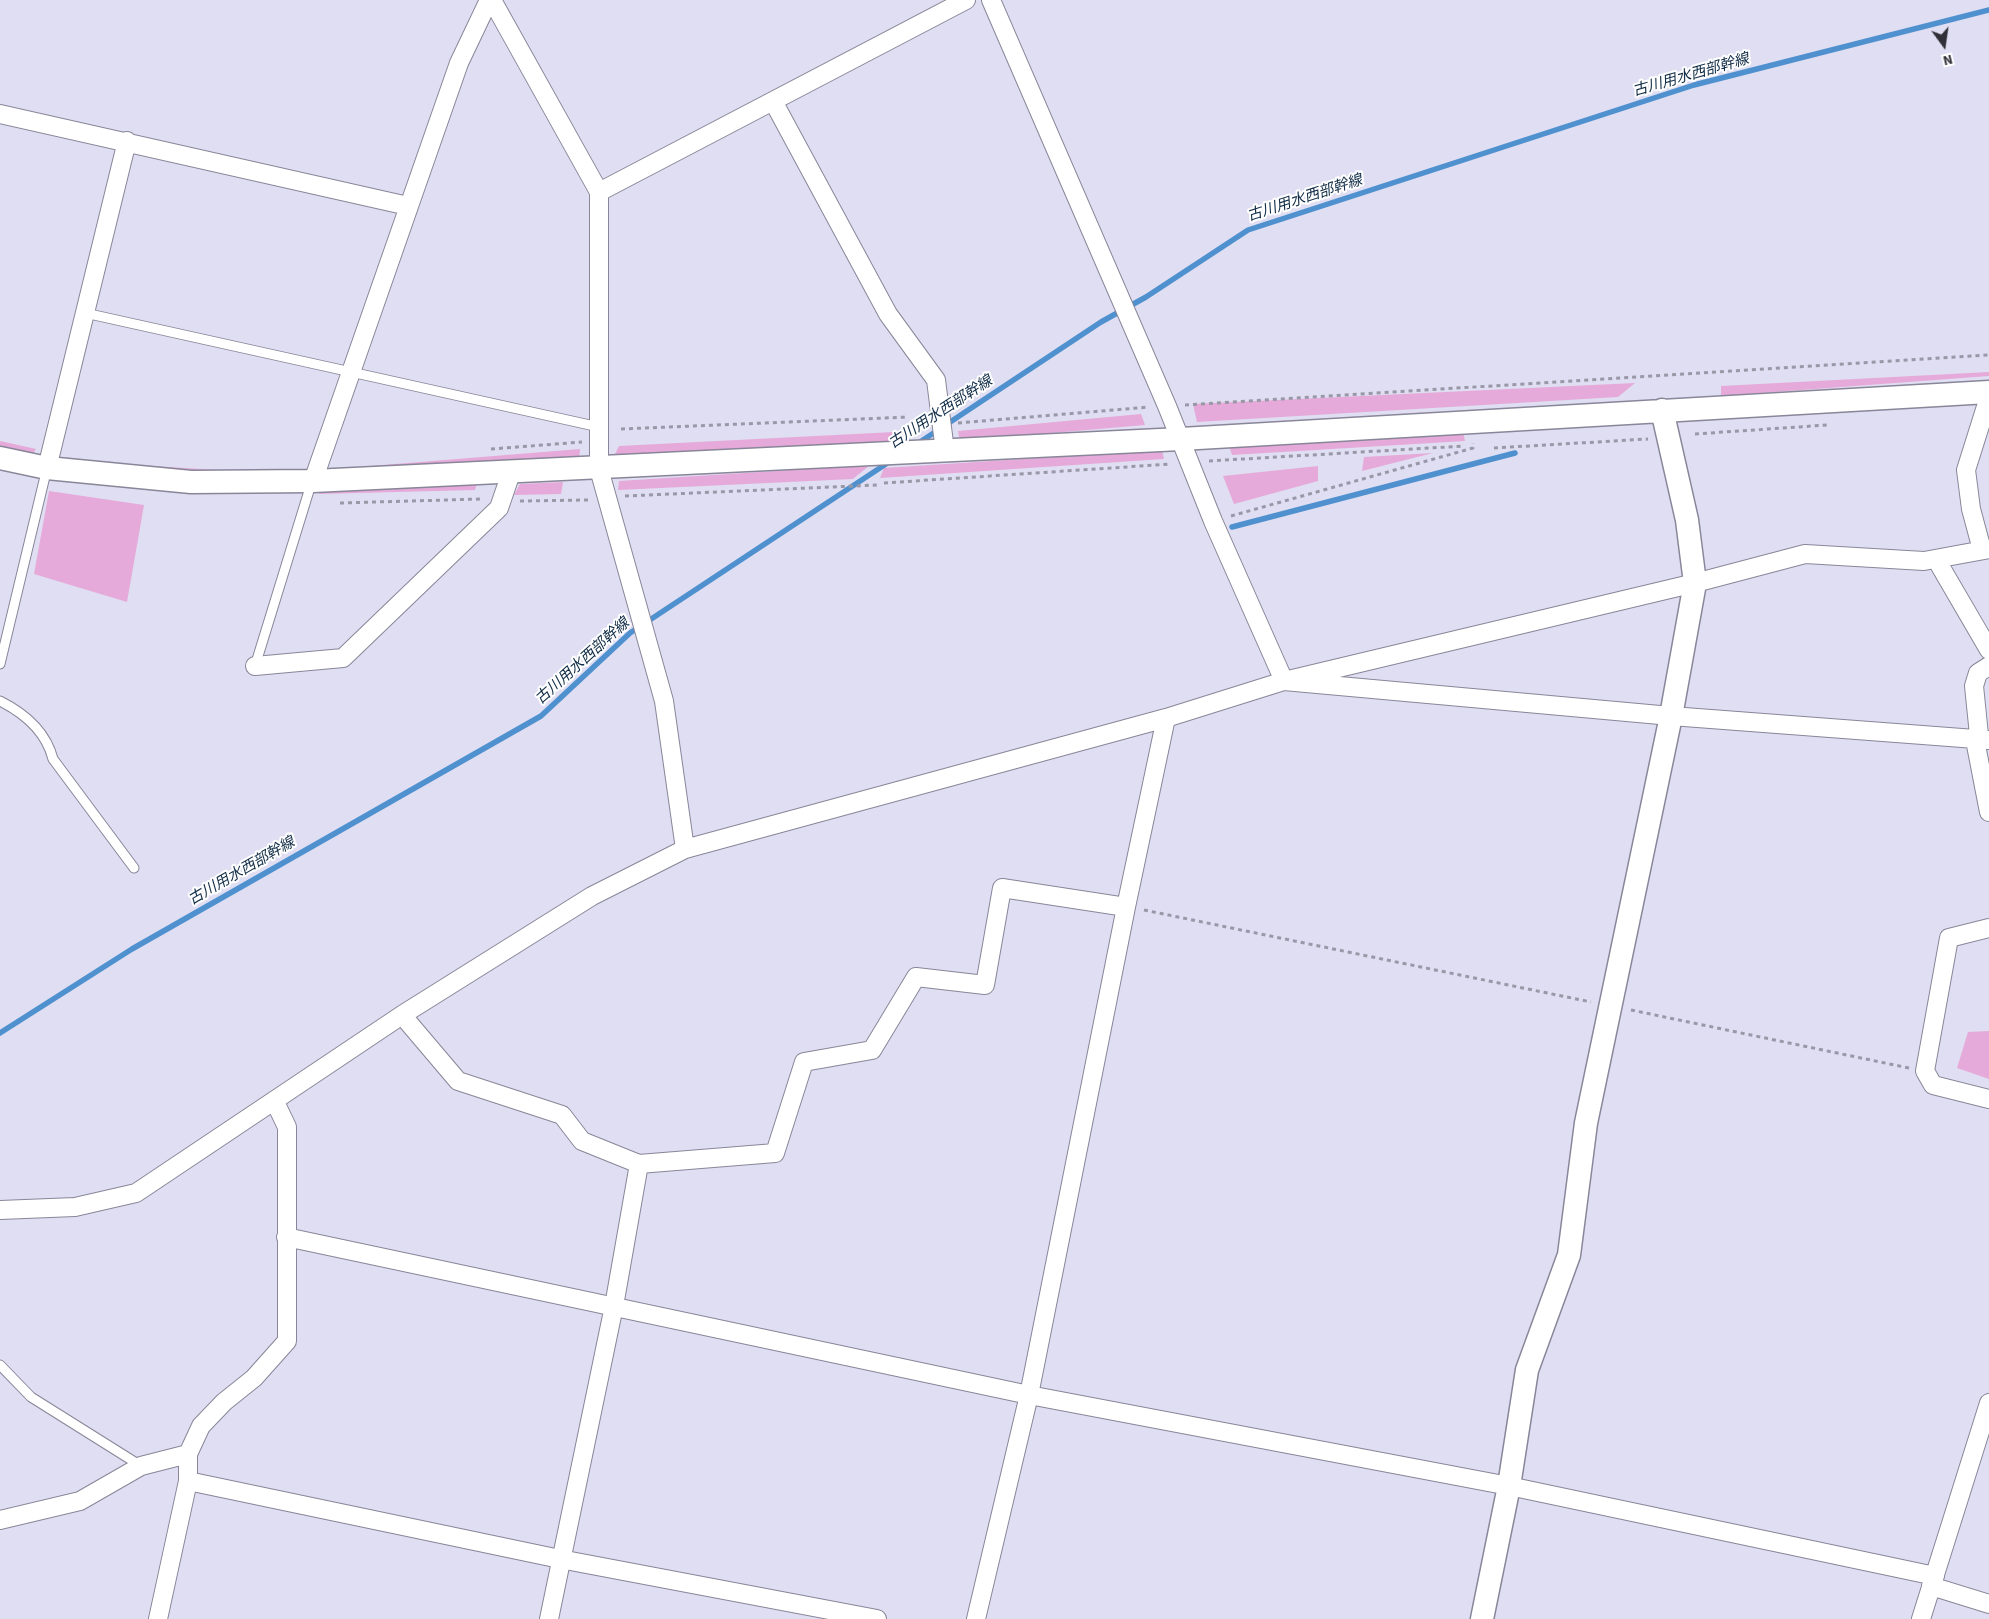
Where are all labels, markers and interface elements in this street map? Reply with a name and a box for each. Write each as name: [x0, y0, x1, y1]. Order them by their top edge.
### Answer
north arrow: [1919, 20, 1969, 70]
text: N: [1941, 49, 1955, 70]
water label: 古川用水西部幹線: [1631, 51, 1751, 101]
water label: 古川用水西部幹線: [1245, 172, 1365, 226]
water label: 古川用水西部幹線: [886, 373, 996, 453]
water label: 古川用水西部幹線: [532, 615, 634, 709]
water label: 古川用水西部幹線: [186, 834, 298, 910]

